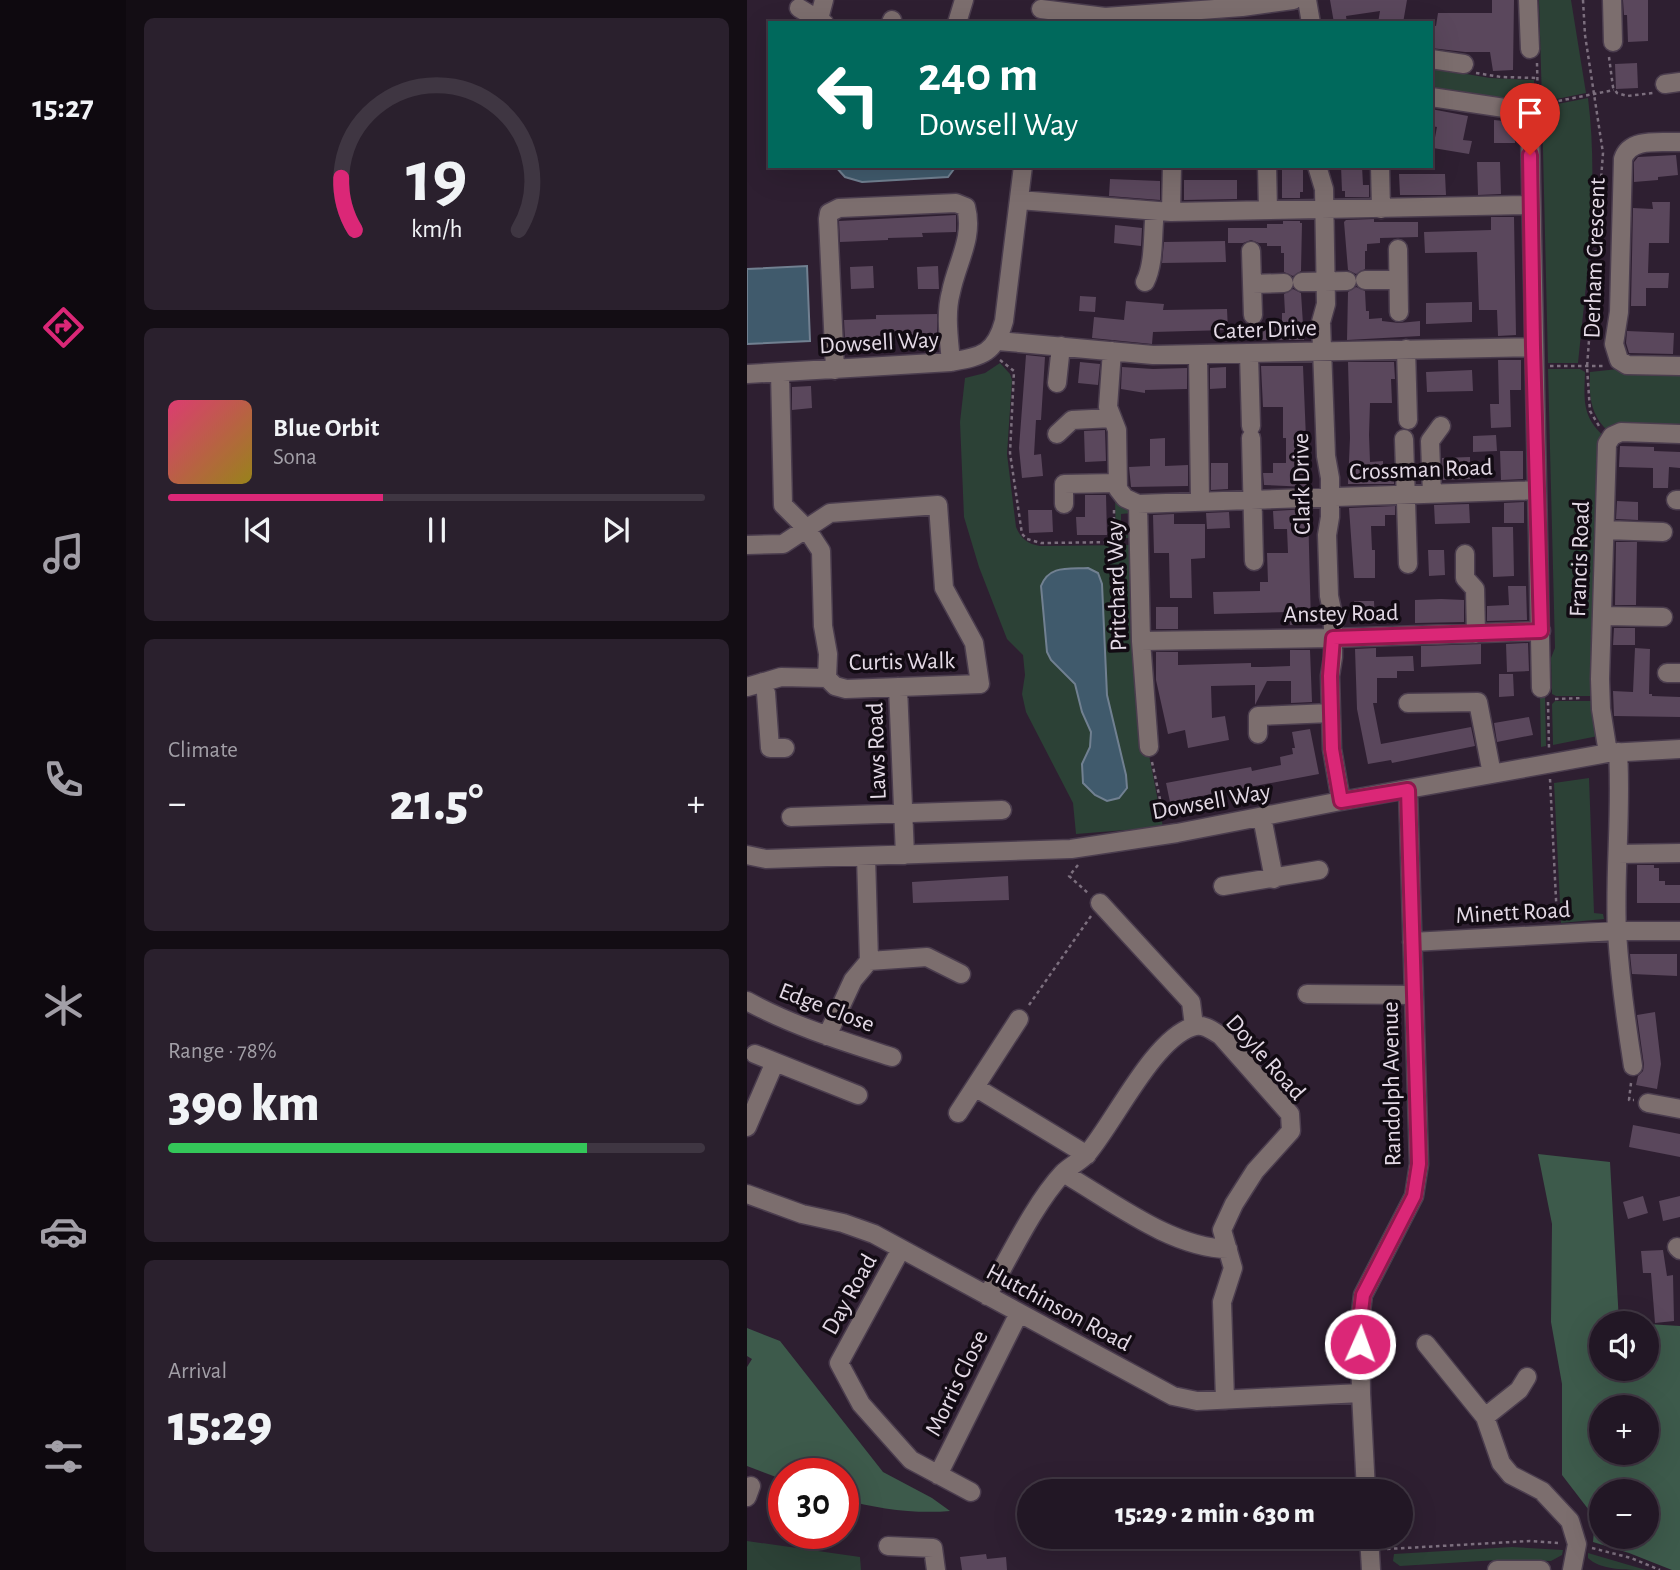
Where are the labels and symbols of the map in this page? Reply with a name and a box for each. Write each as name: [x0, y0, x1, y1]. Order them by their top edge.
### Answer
pin: [1500, 83, 1560, 155]
street label: Derham Crescent: [1580, 177, 1610, 339]
street label: Cater Drive: [1213, 316, 1317, 344]
street label: Dowsell Way: [818, 328, 940, 358]
street label: Clark Drive: [1289, 433, 1315, 535]
street label: Crossman Road: [1349, 456, 1493, 484]
street label: Francis Road: [1566, 501, 1594, 617]
street label: Pritchard Way: [1103, 520, 1131, 652]
street label: Anstey Road: [1283, 601, 1399, 627]
street label: Curtis Walk: [849, 649, 955, 675]
street label: Laws Road: [863, 702, 891, 800]
street label: Dowsell Way: [1150, 780, 1272, 824]
street label: Minett Road: [1455, 898, 1571, 928]
street label: Edge Close: [776, 979, 878, 1037]
street label: Randolph Avenue: [1379, 1001, 1405, 1167]
street label: Doyle Road: [1221, 1010, 1310, 1105]
street label: Day Road: [818, 1250, 882, 1339]
street label: Hutchinson Road: [982, 1260, 1135, 1356]
position arrow: [1323, 1307, 1397, 1381]
street label: Morris Close: [921, 1327, 993, 1440]
speed limit sign: 30: [768, 1458, 859, 1549]

